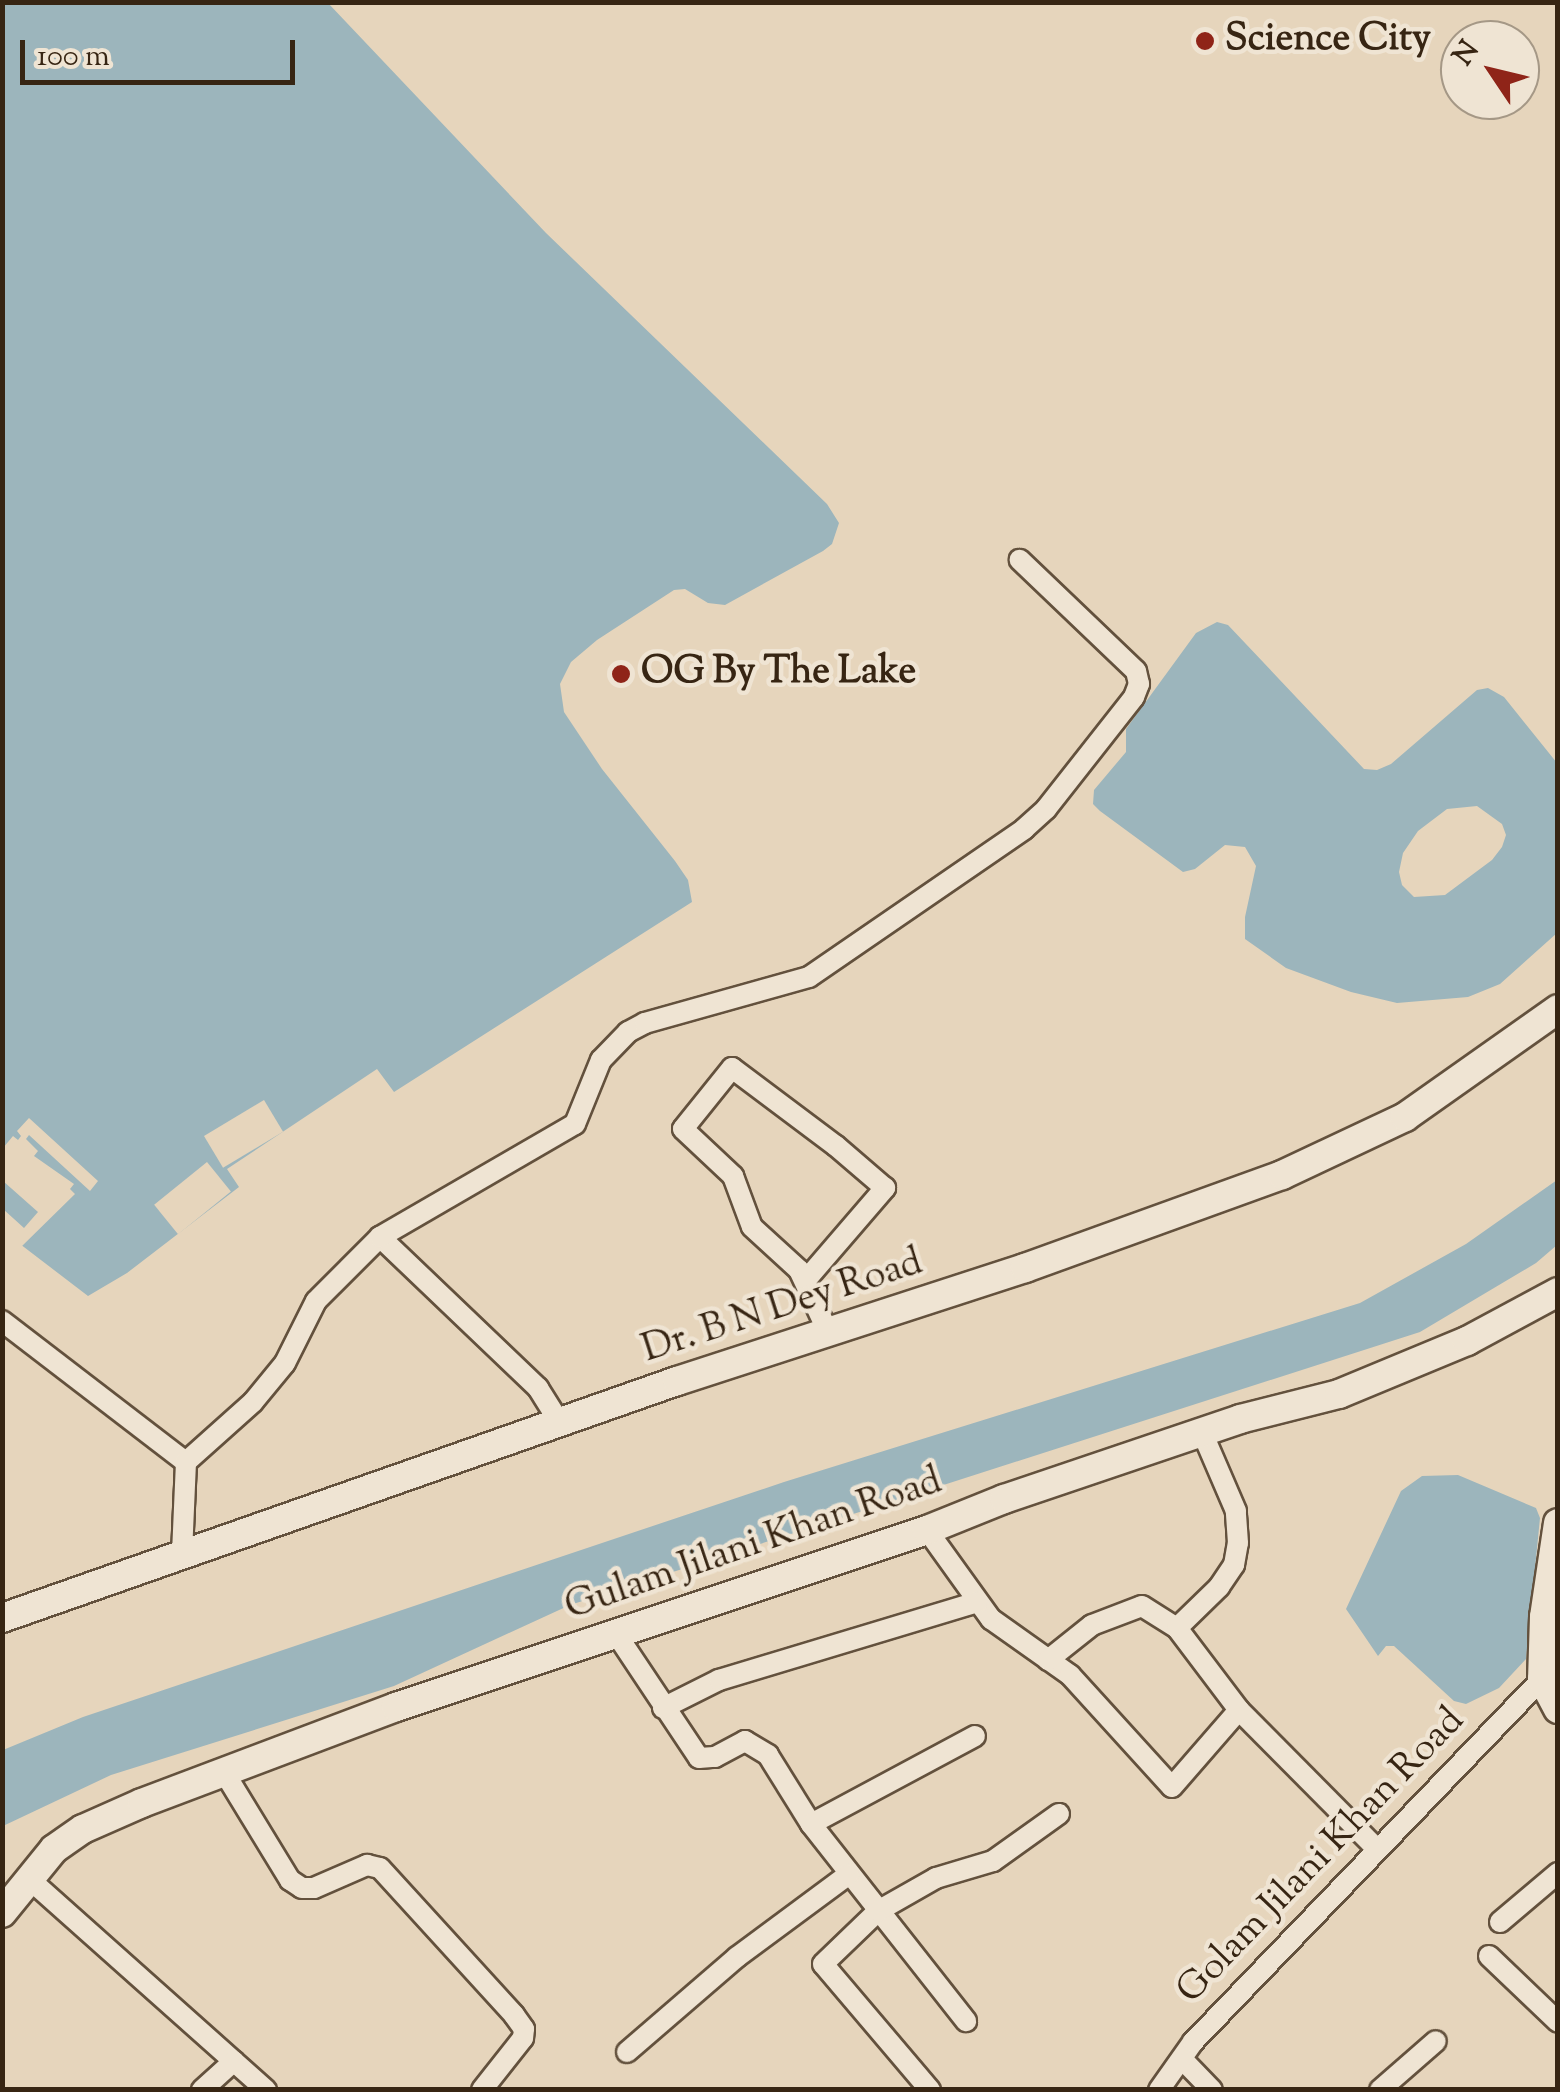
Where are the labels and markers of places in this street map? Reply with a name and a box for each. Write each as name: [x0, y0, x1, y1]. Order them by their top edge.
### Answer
place label: Science City: [1225, 18, 1431, 64]
marker: Science City: [1194, 30, 1216, 52]
place label: OG By The Lake: [641, 651, 916, 697]
marker: OG By The Lake: [610, 663, 632, 685]

